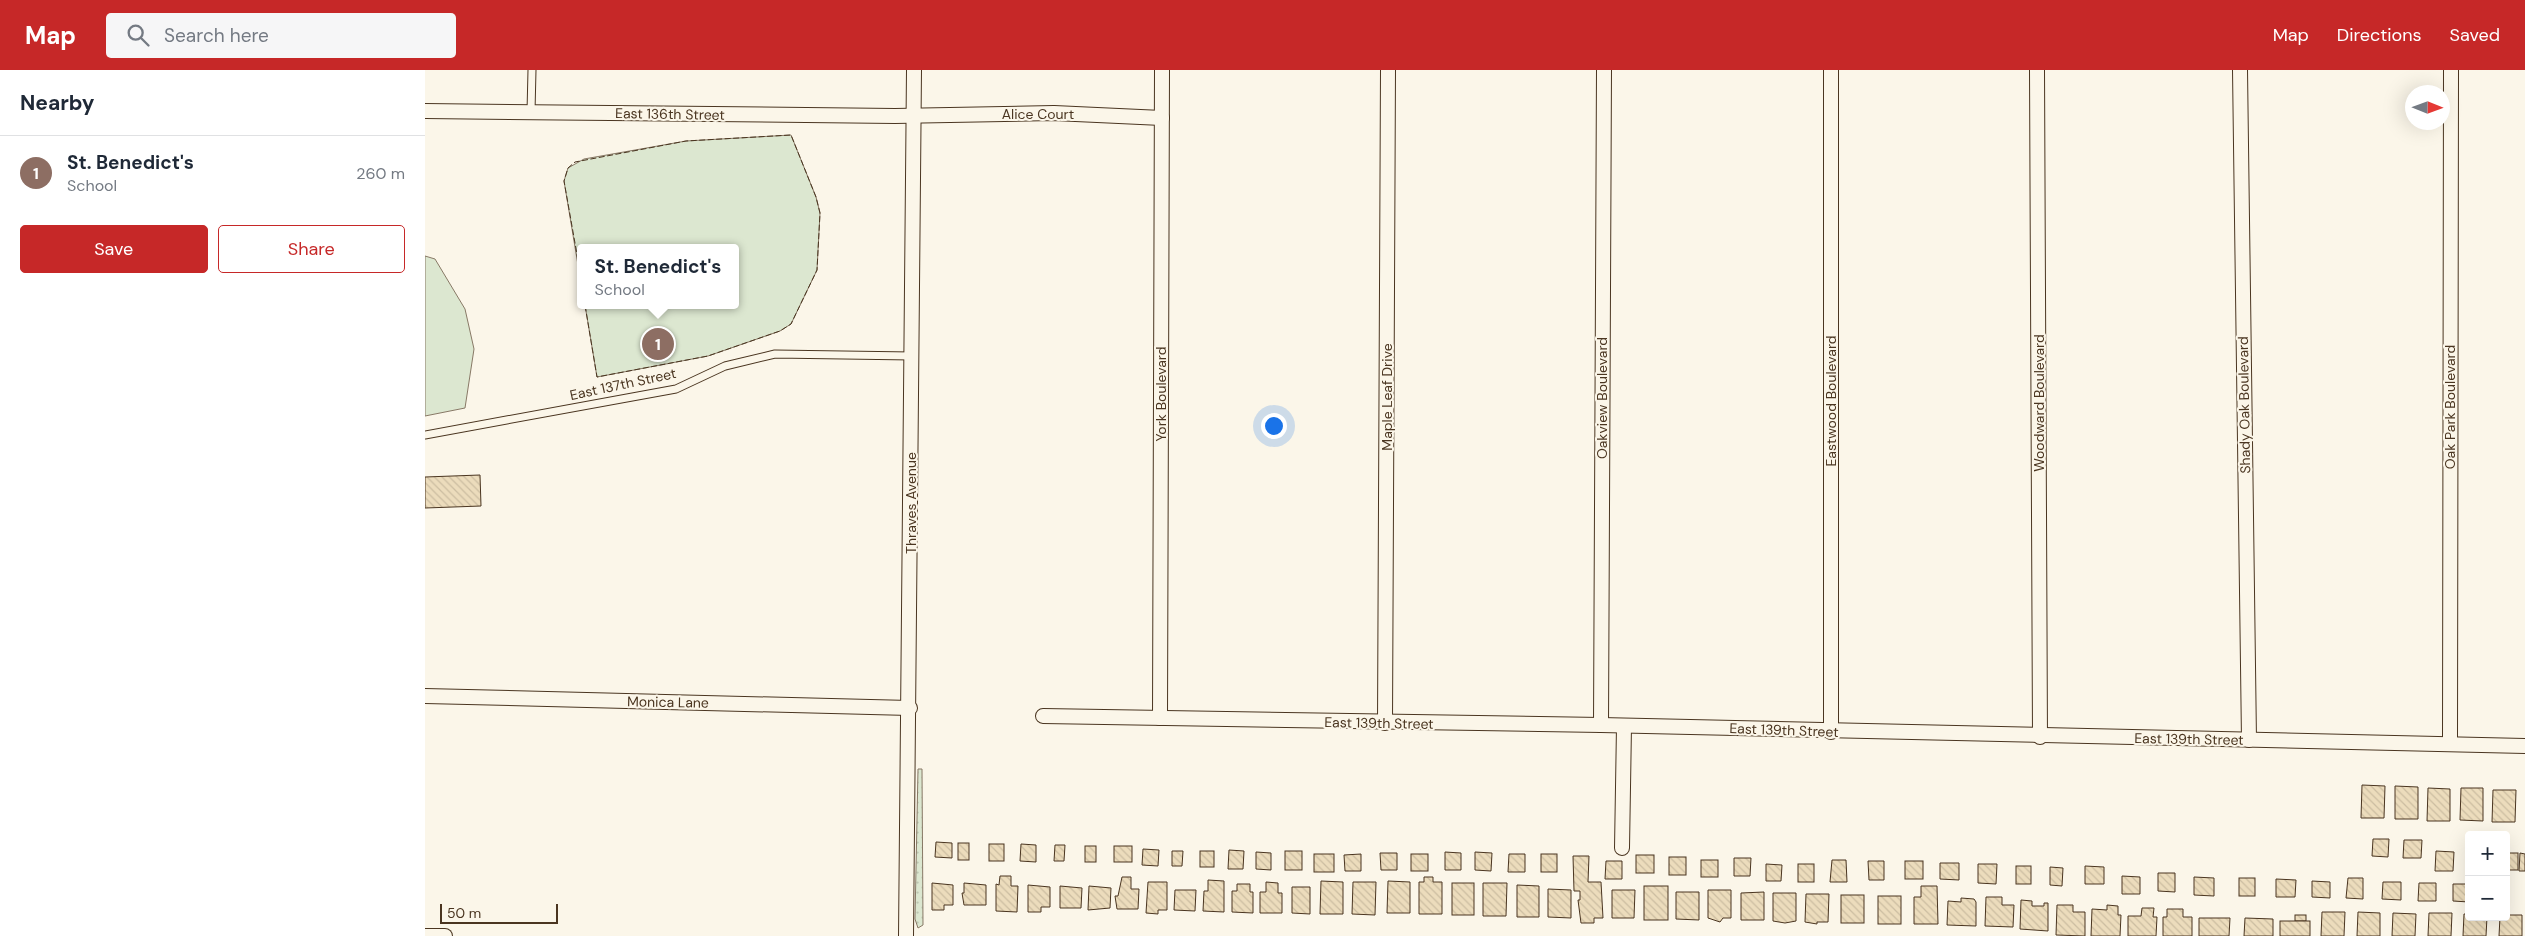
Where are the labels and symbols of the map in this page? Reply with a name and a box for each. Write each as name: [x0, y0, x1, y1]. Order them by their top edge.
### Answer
north arrow: [2405, 85, 2450, 130]
street label: East 136th Street: [615, 104, 725, 124]
street label: Alice Court: [1002, 105, 1074, 123]
pin: 1: [642, 325, 674, 363]
street label: Woodward Boulevard: [2030, 334, 2048, 472]
street label: Eastwood Boulevard: [1822, 335, 1840, 467]
street label: Shady Oak Boulevard: [2234, 336, 2254, 474]
street label: Oakview Boulevard: [1593, 337, 1611, 459]
street label: Maple Leaf Drive: [1378, 343, 1396, 451]
street label: Oak Park Boulevard: [2441, 345, 2459, 469]
street label: York Boulevard: [1152, 346, 1170, 442]
street label: East 137th Street: [568, 364, 678, 404]
your location: [1261, 413, 1287, 439]
street label: Thraves Avenue: [902, 452, 920, 554]
street label: Monica Lane: [627, 692, 709, 712]
street label: East 139th Street: [1324, 713, 1434, 733]
street label: East 139th Street: [1729, 719, 1839, 741]
street label: East 139th Street: [2134, 729, 2244, 749]
scale bar: [440, 901, 557, 924]

